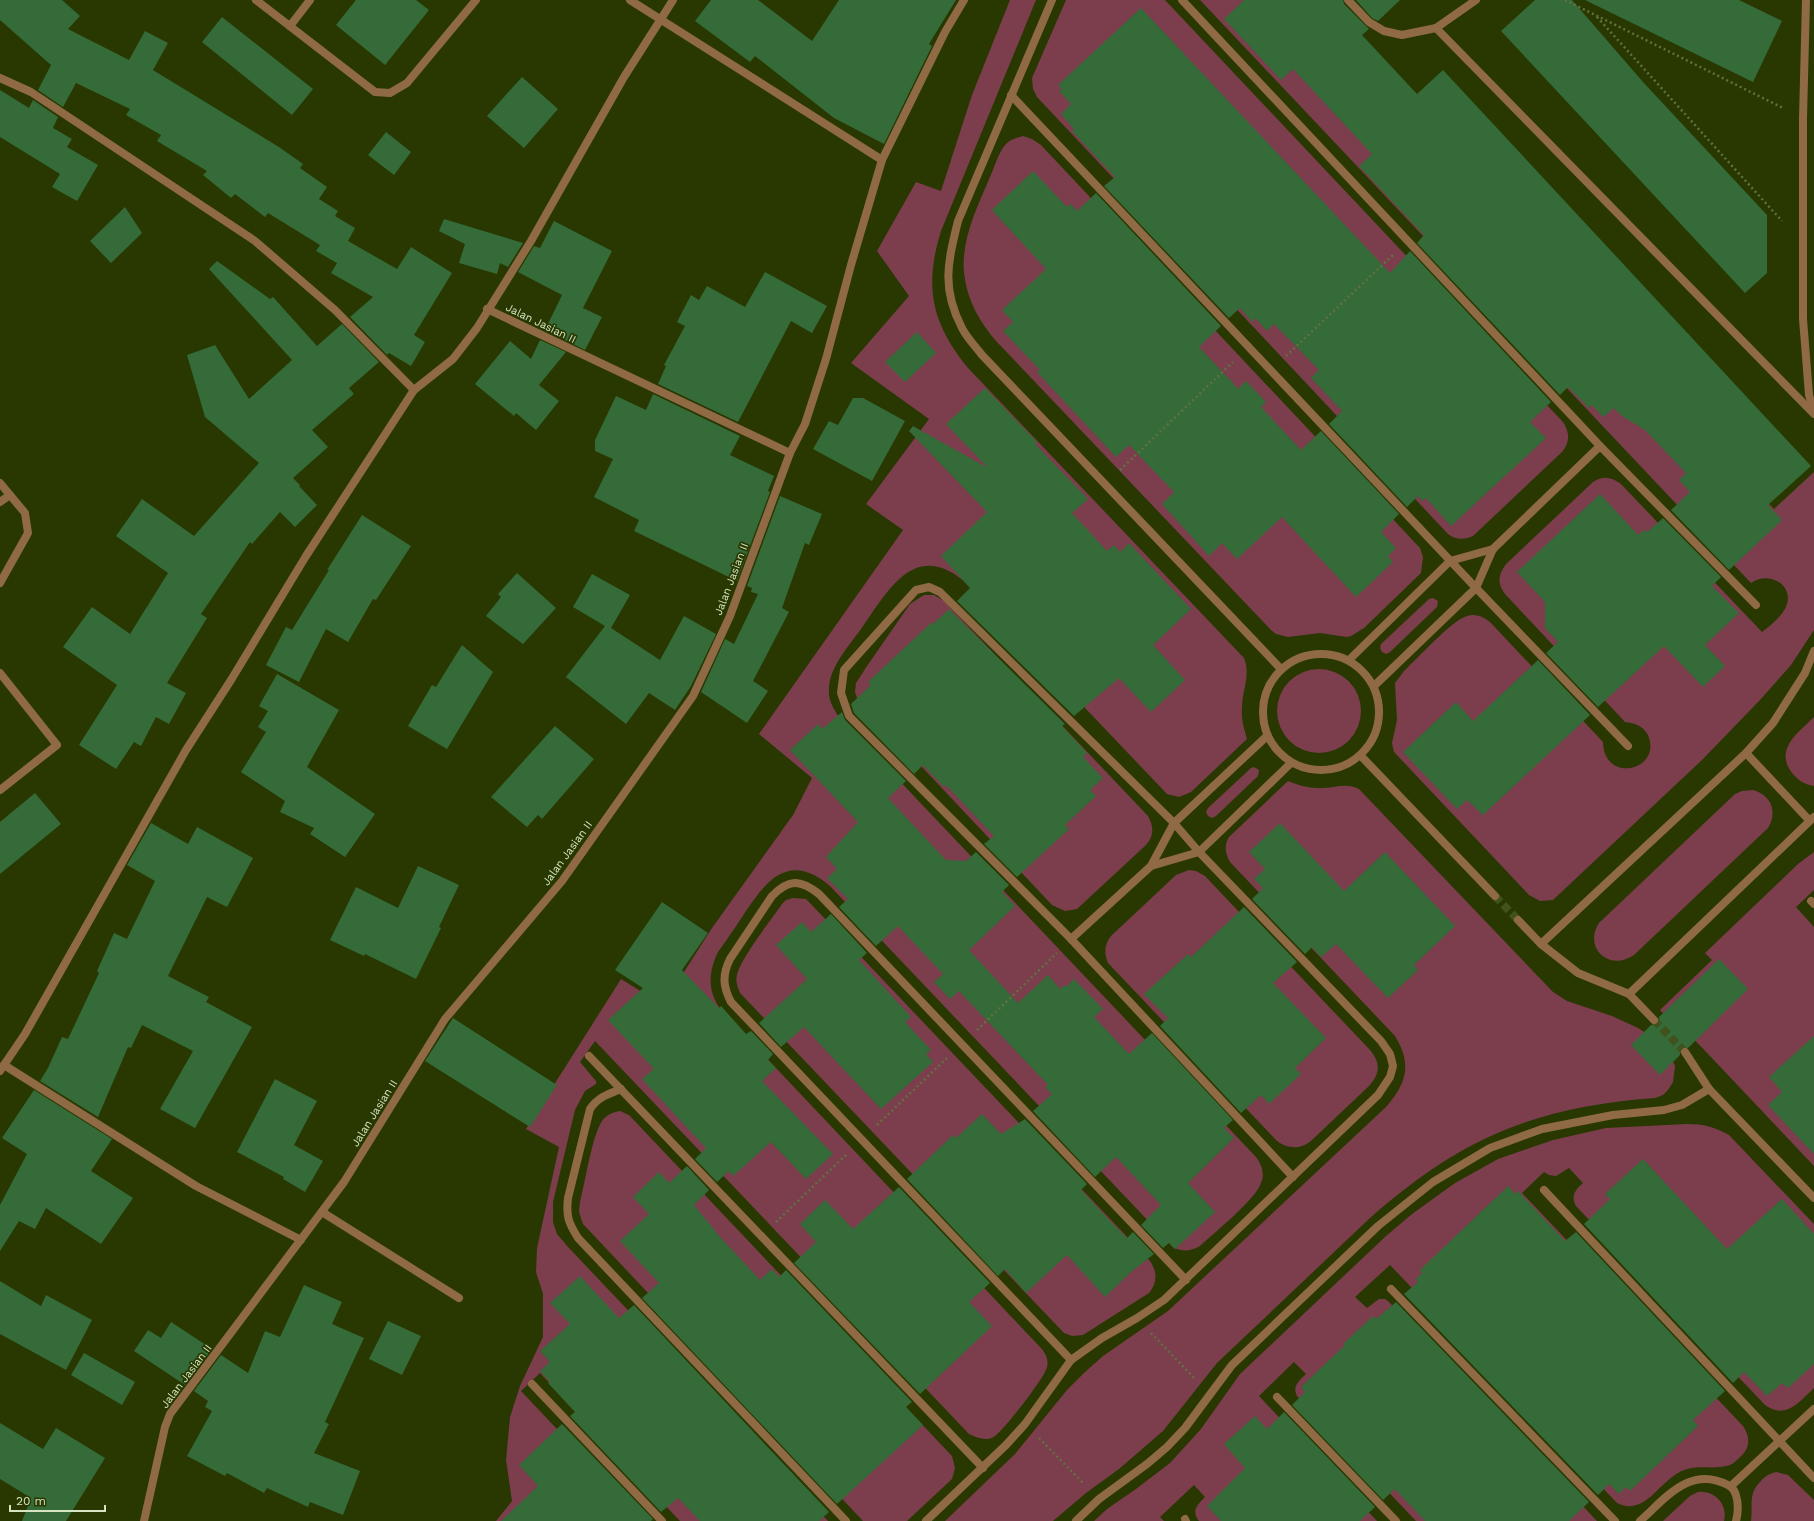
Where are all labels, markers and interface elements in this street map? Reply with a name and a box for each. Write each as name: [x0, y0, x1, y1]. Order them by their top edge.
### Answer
street label: Jalan Jasian II: [504, 301, 578, 346]
street label: Jalan Jasian II: [712, 541, 751, 617]
street label: Jalan Jasian II: [540, 819, 595, 888]
street label: Jalan Jasian II: [349, 1077, 400, 1149]
street label: Jalan Jasian II: [158, 1342, 215, 1411]
scale bar: [10, 1487, 105, 1513]
text: 20 m: [16, 1494, 46, 1508]

